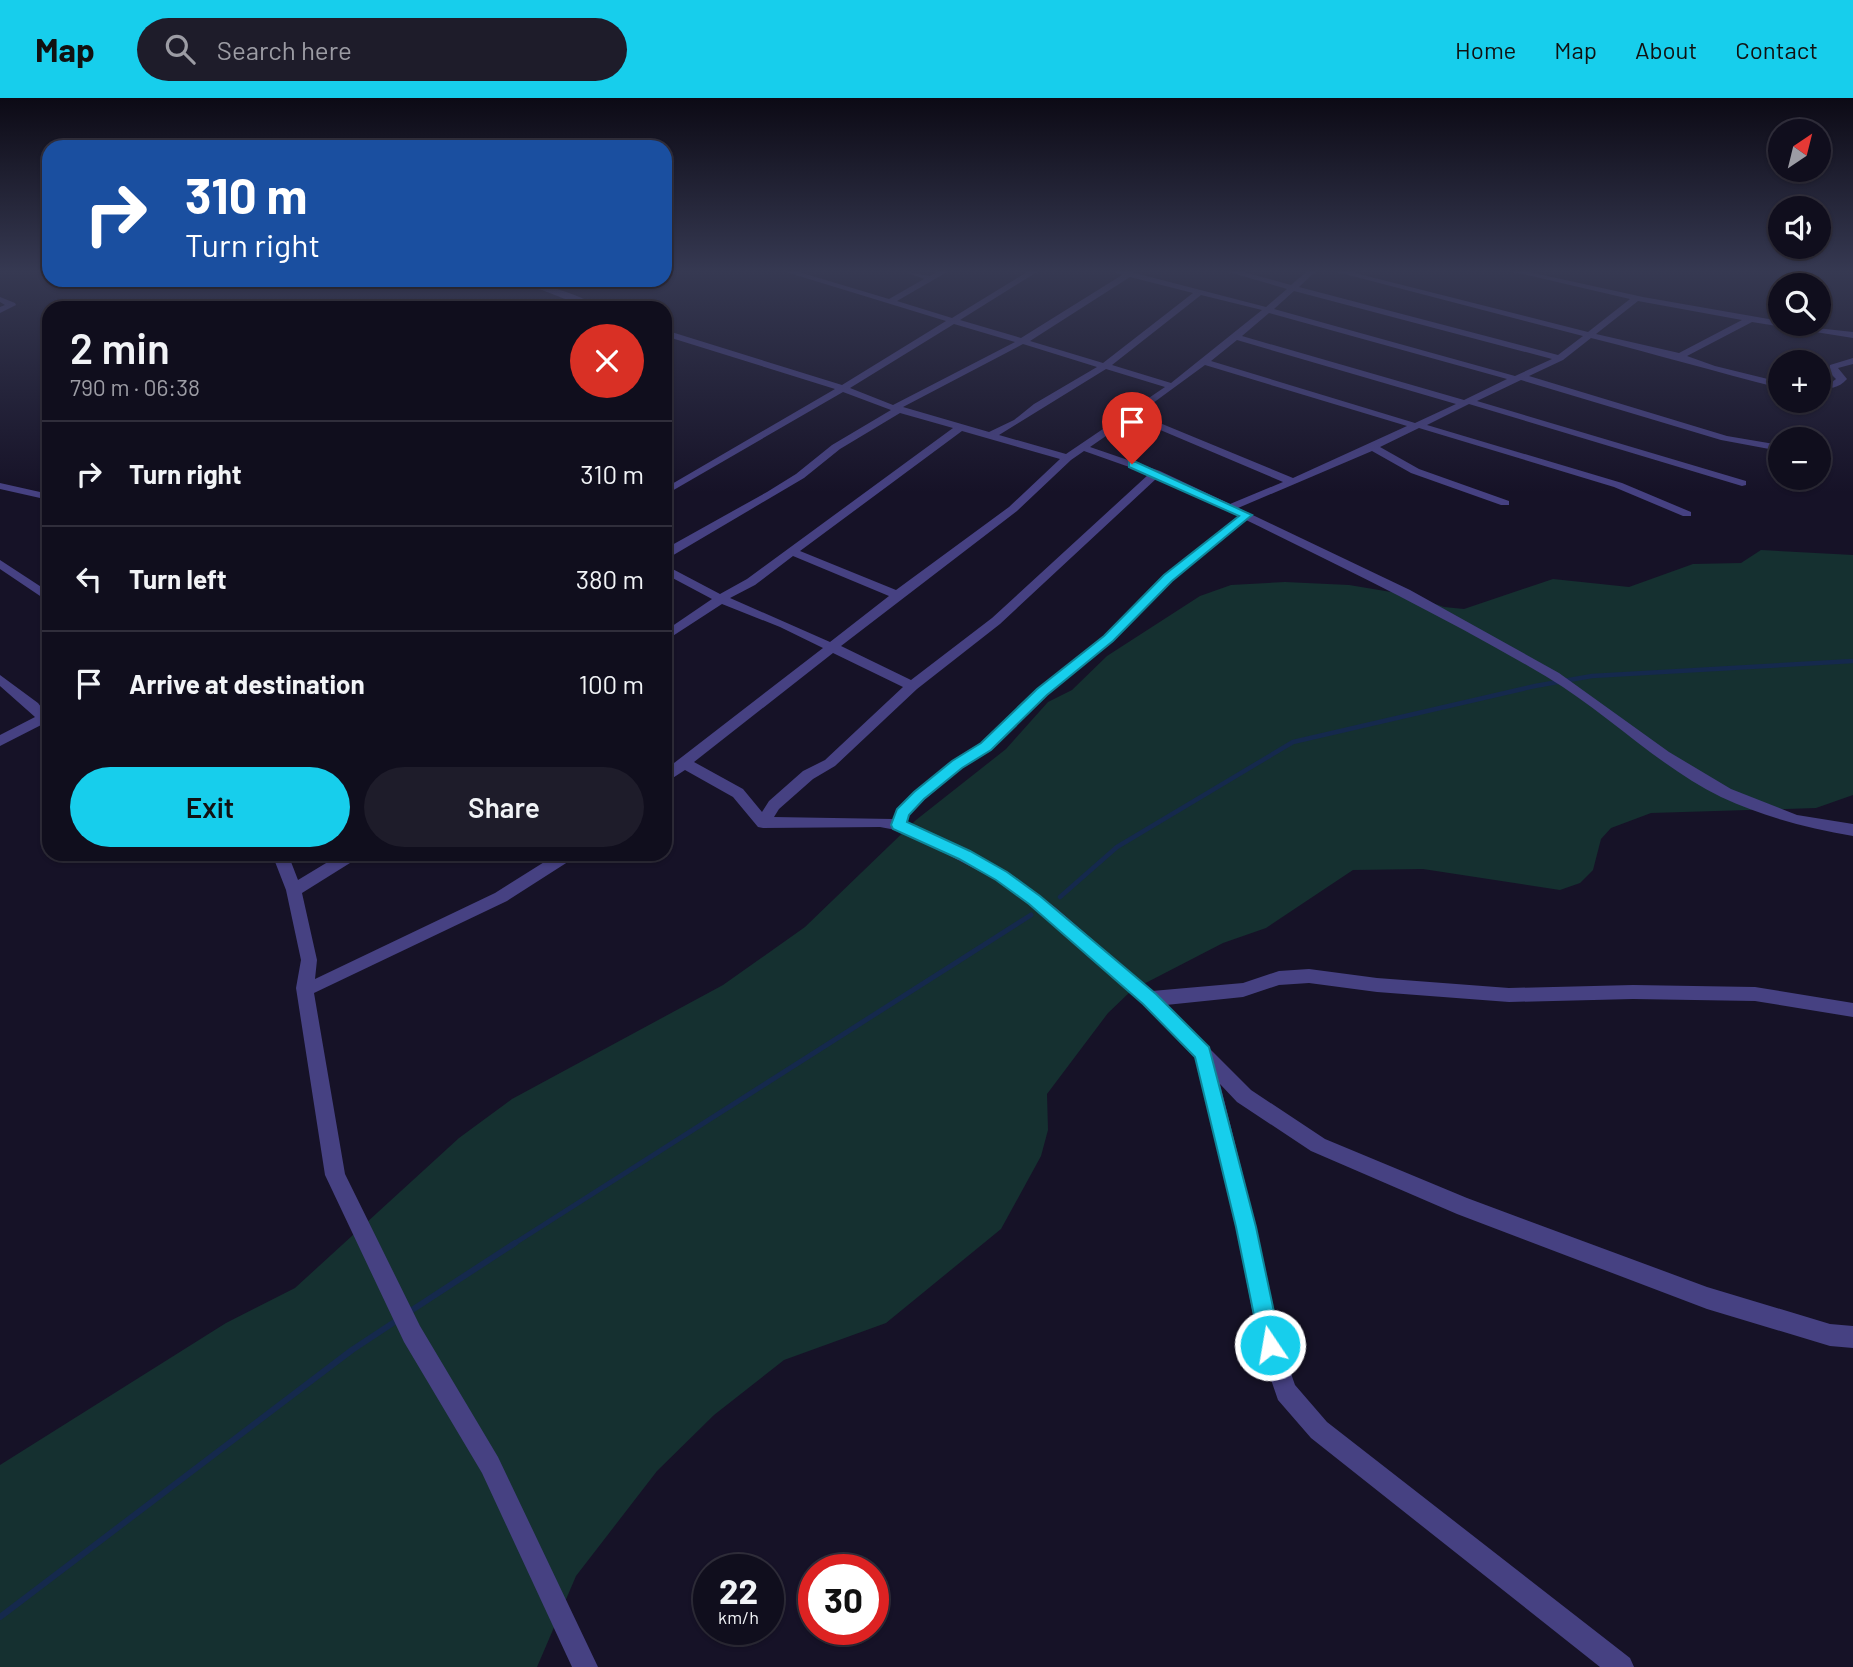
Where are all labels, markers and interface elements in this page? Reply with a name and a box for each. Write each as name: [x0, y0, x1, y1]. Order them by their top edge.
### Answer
search box: [137, 18, 627, 81]
text: Map: [35, 29, 95, 69]
icon: search: [161, 30, 199, 68]
text: Search here: [217, 34, 352, 65]
text: Home: [1455, 35, 1516, 64]
text: Map: [1554, 35, 1597, 64]
text: About: [1635, 35, 1697, 64]
text: Contact: [1735, 35, 1818, 64]
north arrow: [1768, 119, 1830, 182]
map controls: [1768, 119, 1831, 490]
text: 310 m: [185, 165, 307, 224]
icon: right: [70, 168, 161, 259]
button: sound: [1768, 196, 1831, 259]
text: Turn right: [185, 225, 320, 263]
button: search: [1768, 273, 1831, 336]
text: 2 min: [70, 322, 170, 372]
button: close: [570, 324, 644, 398]
button: +: [1768, 350, 1831, 413]
text: 790 m · 06:38: [70, 373, 200, 401]
pin: [1102, 392, 1162, 464]
icon: arrive: [1113, 403, 1151, 441]
button: −: [1768, 427, 1831, 490]
icon: right: [70, 455, 108, 493]
text: Turn right: [129, 458, 242, 489]
text: 310 m: [580, 458, 644, 489]
icon: left: [70, 560, 108, 598]
text: Turn left: [129, 563, 227, 594]
text: 380 m: [576, 563, 644, 594]
icon: arrive: [70, 665, 108, 703]
text: Arrive at destination: [129, 668, 365, 699]
text: 100 m: [579, 668, 644, 699]
button: Exit: [70, 767, 350, 847]
button: Share: [364, 767, 644, 847]
position arrow: [1233, 1308, 1307, 1382]
speed limit sign: 30: [798, 1554, 889, 1645]
text: 22: [719, 1569, 758, 1611]
text: km/h: [718, 1606, 759, 1628]

